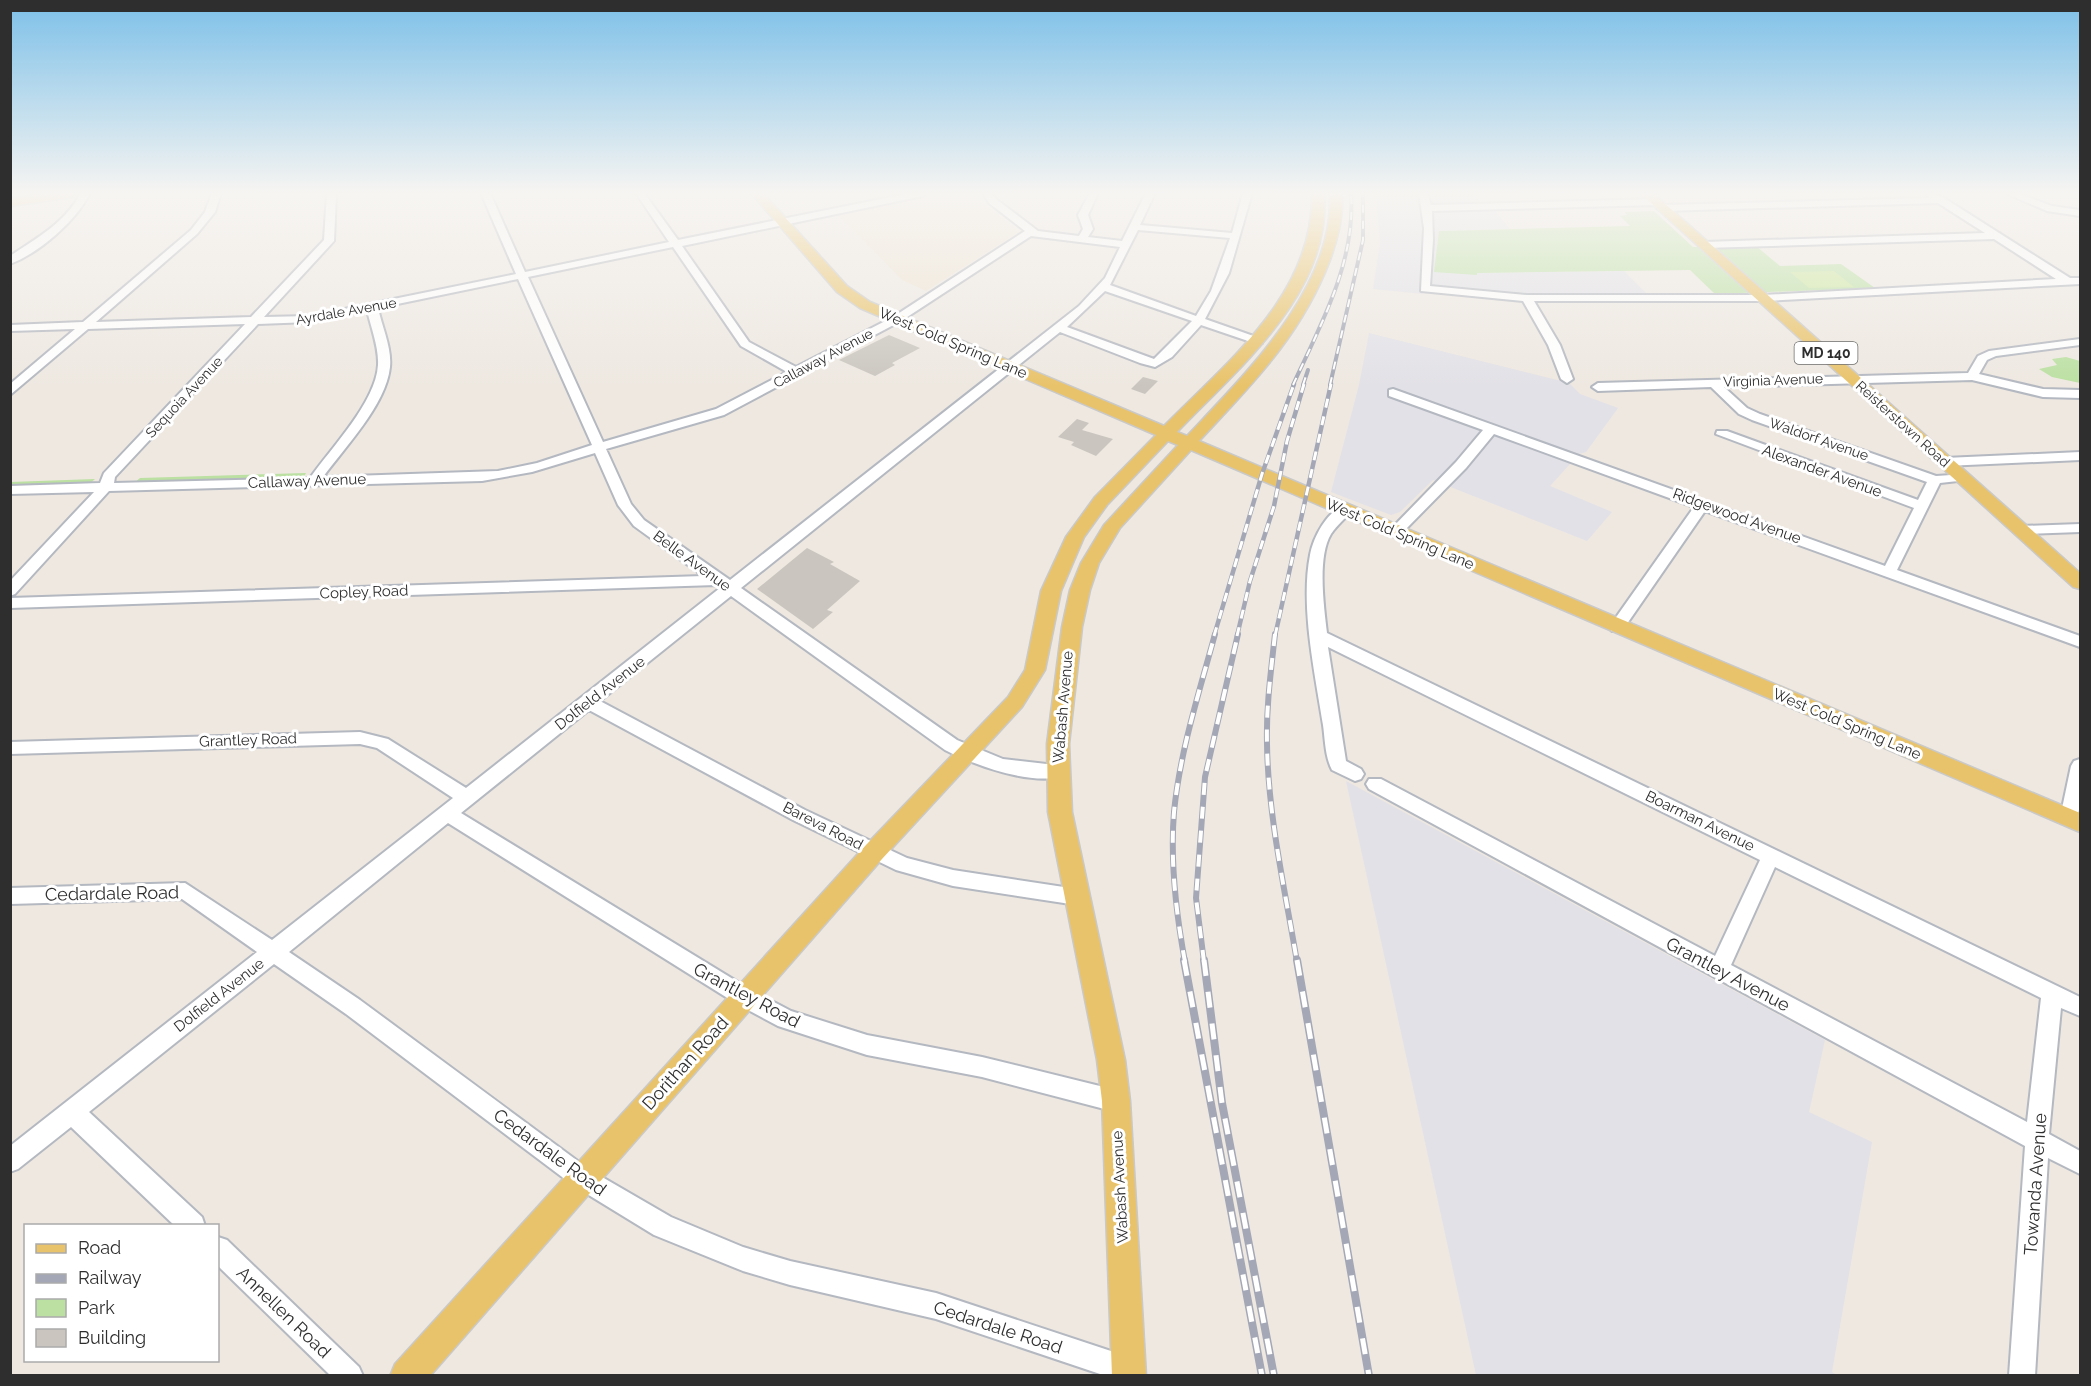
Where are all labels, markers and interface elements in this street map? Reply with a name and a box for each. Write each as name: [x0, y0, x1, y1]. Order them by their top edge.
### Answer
street label: Ayrdale Avenue: [294, 294, 398, 328]
street label: West Cold Spring Lane: [876, 304, 1030, 382]
street label: Callaway Avenue: [771, 325, 875, 391]
road number: MD 140: [1794, 342, 1858, 364]
street label: Sequoia Avenue: [142, 353, 226, 441]
street label: Virginia Avenue: [1723, 370, 1823, 390]
street label: Reisterstown Road: [1853, 378, 1953, 470]
street label: Waldorf Avenue: [1767, 415, 1871, 463]
street label: Alexander Avenue: [1760, 441, 1885, 501]
street label: Callaway Avenue: [248, 470, 367, 492]
street label: Ridgewood Avenue: [1670, 484, 1804, 548]
street label: West Cold Spring Lane: [1323, 495, 1477, 573]
street label: Belle Avenue: [650, 527, 735, 595]
street label: Copley Road: [319, 581, 409, 603]
street label: Wabash Avenue: [1049, 650, 1077, 764]
street label: Dolfield Avenue: [551, 652, 649, 734]
street label: West Cold Spring Lane: [1770, 685, 1924, 763]
street label: Grantley Road: [199, 729, 297, 751]
street label: Boarman Avenue: [1643, 787, 1758, 855]
street label: Bareva Road: [780, 798, 866, 854]
street label: Cedardale Road: [45, 881, 179, 905]
street label: Grantley Avenue: [1663, 933, 1794, 1016]
street label: Dolfield Avenue: [170, 954, 268, 1036]
street label: Grantley Road: [690, 958, 804, 1032]
street label: Dorithan Road: [638, 1012, 732, 1114]
street label: Cedardale Road: [490, 1104, 610, 1200]
street label: Towanda Avenue: [2020, 1112, 2050, 1256]
street label: Wabash Avenue: [1108, 1130, 1132, 1244]
legend: [24, 1224, 219, 1362]
text: Road: [78, 1237, 121, 1258]
street label: Annellen Road: [233, 1262, 335, 1362]
text: Railway: [78, 1267, 142, 1288]
street label: Cedardale Road: [931, 1296, 1065, 1358]
text: Park: [78, 1297, 115, 1318]
text: Building: [78, 1327, 146, 1348]

